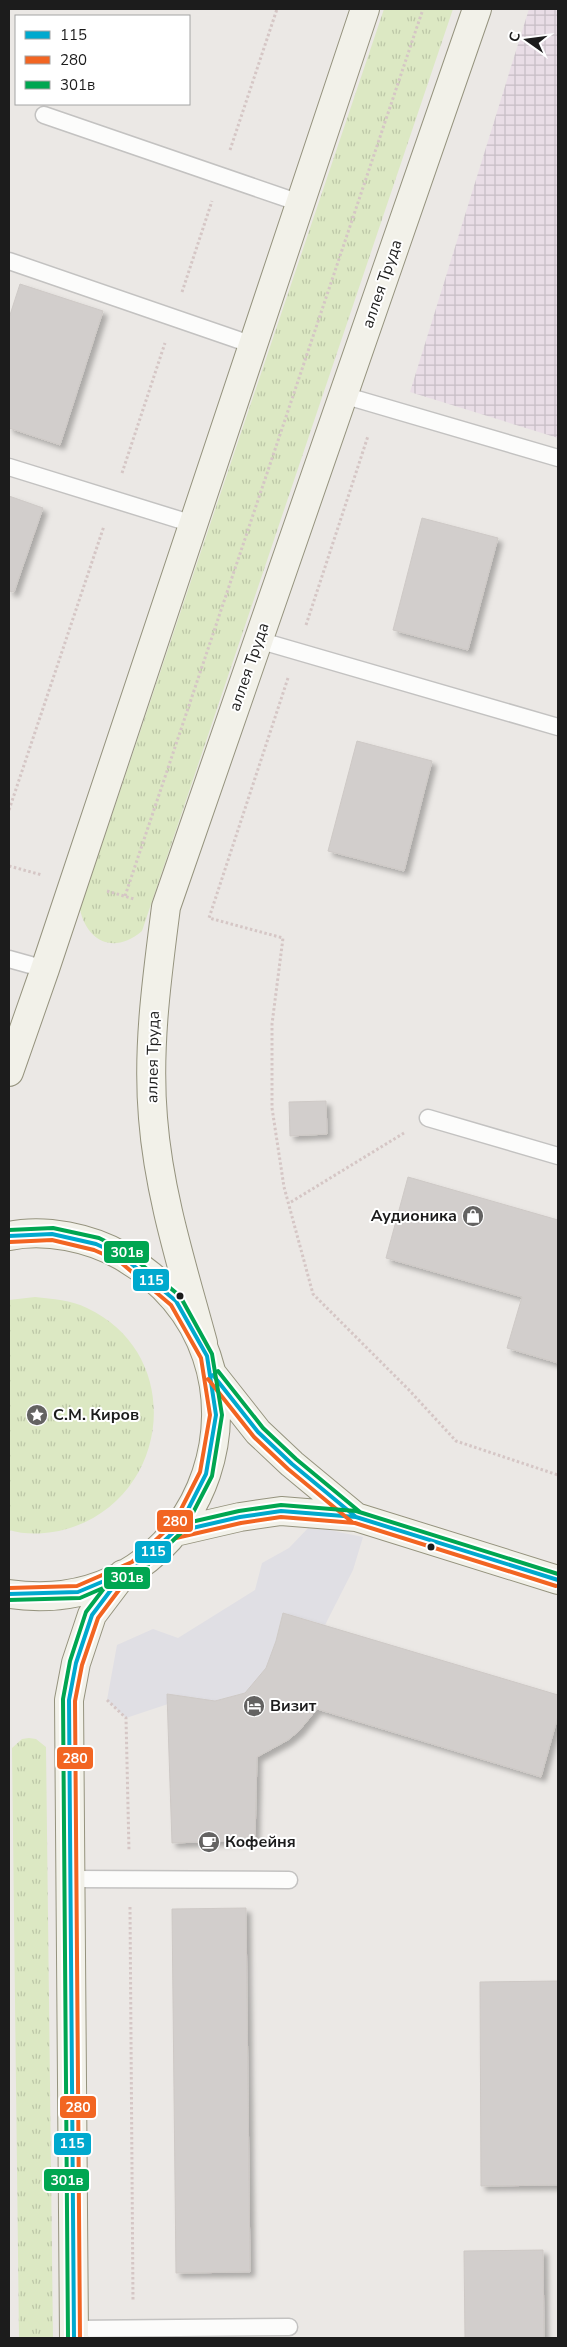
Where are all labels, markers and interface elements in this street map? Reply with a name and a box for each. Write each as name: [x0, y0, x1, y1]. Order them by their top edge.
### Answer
legend: [15, 15, 190, 105]
north arrow: [502, 15, 552, 65]
text: 115: [60, 25, 87, 45]
text: С: [505, 30, 525, 44]
text: 280: [60, 50, 87, 70]
text: 301в: [60, 75, 95, 95]
street label: аллея Труда: [357, 237, 407, 331]
street label: аллея Труда: [224, 620, 274, 714]
street label: аллея Труда: [141, 1011, 165, 1103]
shop icon: Аудионика: [461, 1204, 485, 1228]
place label: Аудионика: [371, 1205, 457, 1227]
line badge: 301в: [103, 1240, 150, 1264]
text: 301в: [110, 1243, 144, 1262]
line badge: 115: [132, 1268, 170, 1292]
text: 115: [138, 1271, 164, 1290]
unlabelled marker: [175, 1291, 185, 1301]
place icon: С.М. Киров: [25, 1403, 49, 1427]
place label: С.М. Киров: [53, 1404, 139, 1426]
line badge: 280: [156, 1509, 194, 1533]
text: 280: [162, 1512, 188, 1531]
line badge: 115: [134, 1540, 172, 1564]
text: 115: [140, 1542, 166, 1561]
unlabelled marker: [426, 1542, 436, 1552]
line badge: 301в: [103, 1566, 151, 1590]
text: 301в: [110, 1568, 144, 1587]
hotel icon: Визит: [242, 1694, 266, 1718]
place label: Визит: [270, 1695, 317, 1717]
line badge: 280: [56, 1746, 94, 1770]
text: 280: [62, 1749, 88, 1768]
cafe icon: Кофейня: [197, 1830, 221, 1854]
place label: Кофейня: [225, 1831, 296, 1853]
line badge: 280: [59, 2095, 97, 2119]
text: 280: [65, 2098, 91, 2117]
line badge: 115: [53, 2132, 92, 2156]
text: 115: [59, 2134, 85, 2153]
line badge: 301в: [43, 2168, 90, 2192]
text: 301в: [50, 2171, 84, 2190]

